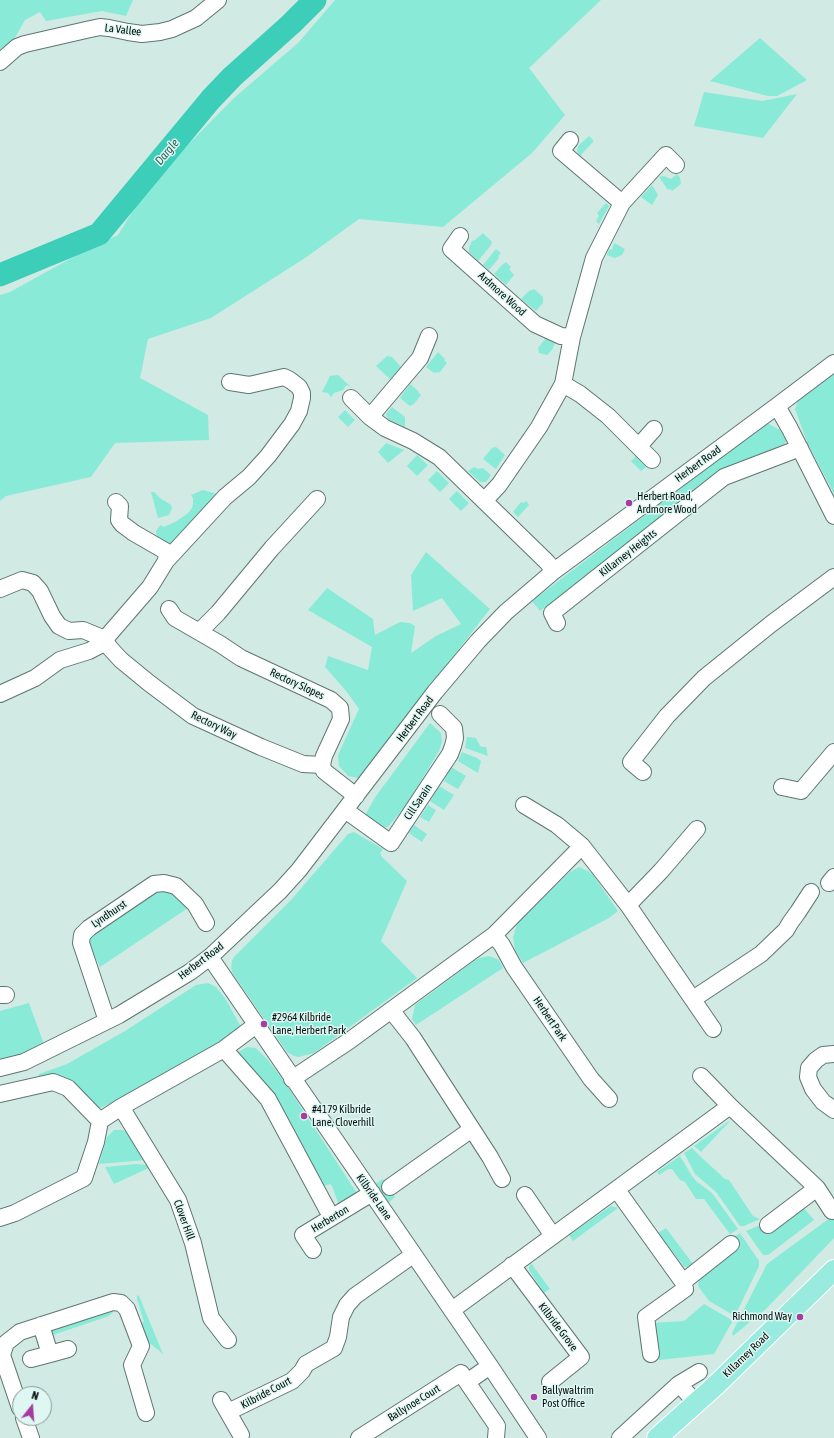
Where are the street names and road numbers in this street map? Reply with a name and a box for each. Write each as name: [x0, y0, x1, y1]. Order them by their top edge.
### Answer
street label: La Vallee: [104, 21, 142, 39]
street label: Ardmore Wood: [475, 269, 529, 319]
street label: Herbert Road: [672, 443, 724, 485]
street label: Killarney Heights: [597, 526, 659, 580]
street label: Rectory Slopes: [268, 666, 326, 702]
street label: Herbert Road: [394, 694, 436, 744]
street label: Rectory Way: [189, 708, 239, 742]
street label: Cill Sarain: [401, 781, 435, 823]
street label: Lyndhurst: [89, 897, 129, 931]
street label: Herbert Road: [176, 940, 226, 982]
street label: Herbert Park: [530, 994, 570, 1044]
street label: Kilbride Lane: [353, 1171, 395, 1223]
street label: Clover Hill: [171, 1198, 197, 1242]
street label: Herberton: [309, 1203, 351, 1235]
street label: Kilbride Grove: [536, 1300, 580, 1354]
street label: Killarney Road: [720, 1330, 772, 1380]
street label: Kilbride Court: [238, 1374, 294, 1412]
street label: Ballynoe Court: [385, 1382, 443, 1424]

